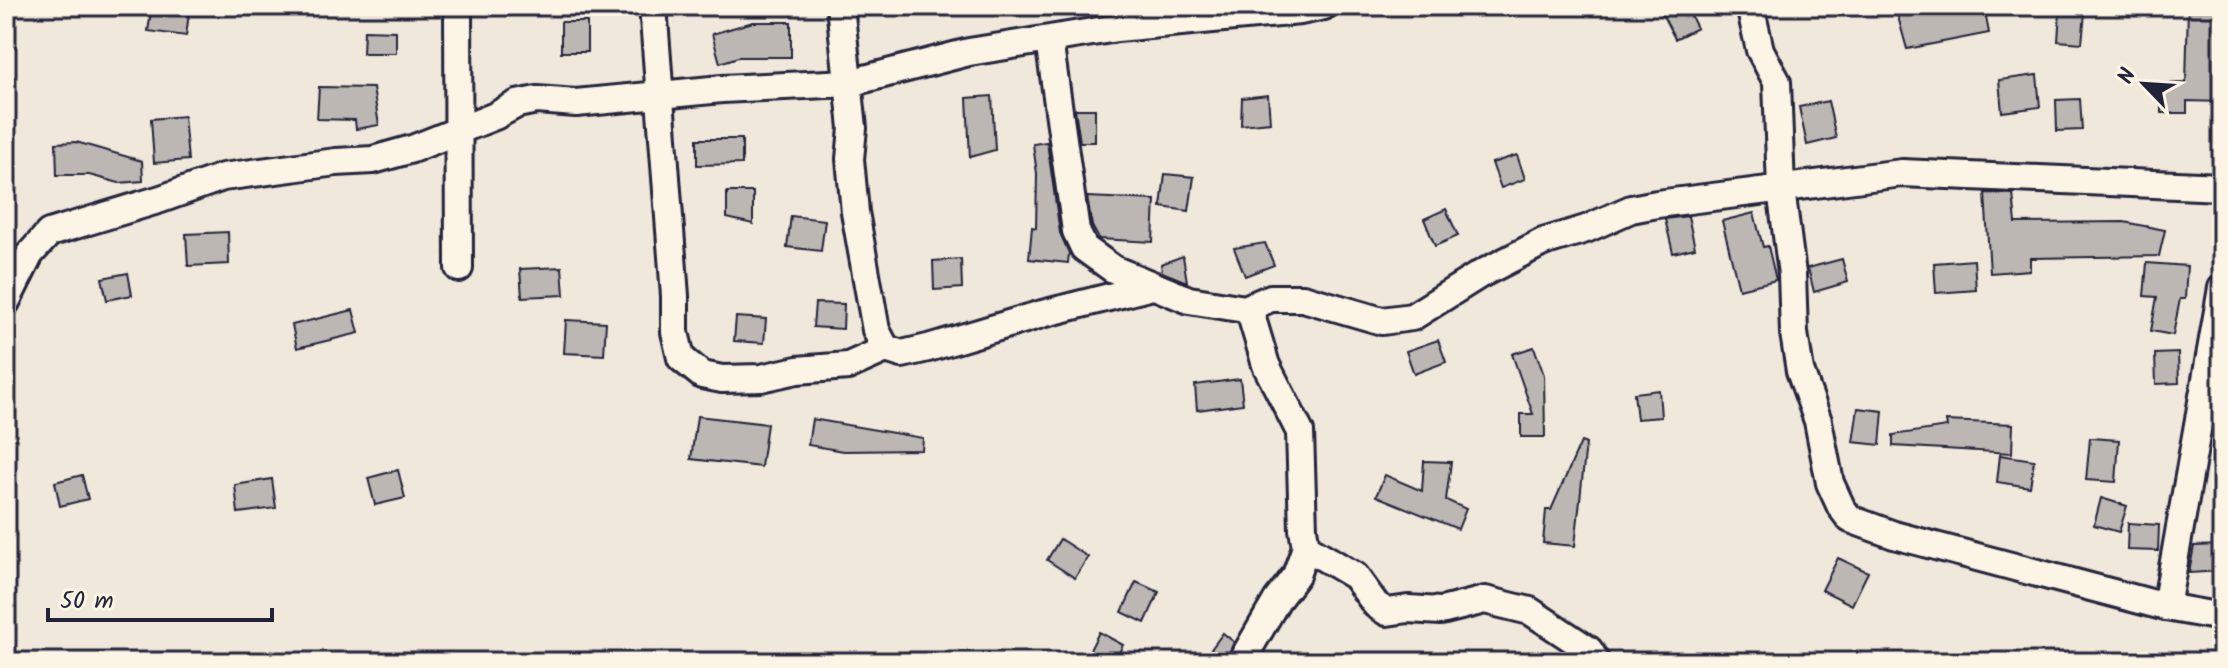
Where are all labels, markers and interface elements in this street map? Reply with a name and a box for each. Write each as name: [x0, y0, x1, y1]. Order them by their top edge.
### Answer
north arrow: [2104, 44, 2184, 124]
text: N: [2109, 63, 2147, 90]
scale bar: [48, 572, 272, 622]
text: 50 m: [60, 582, 114, 621]

